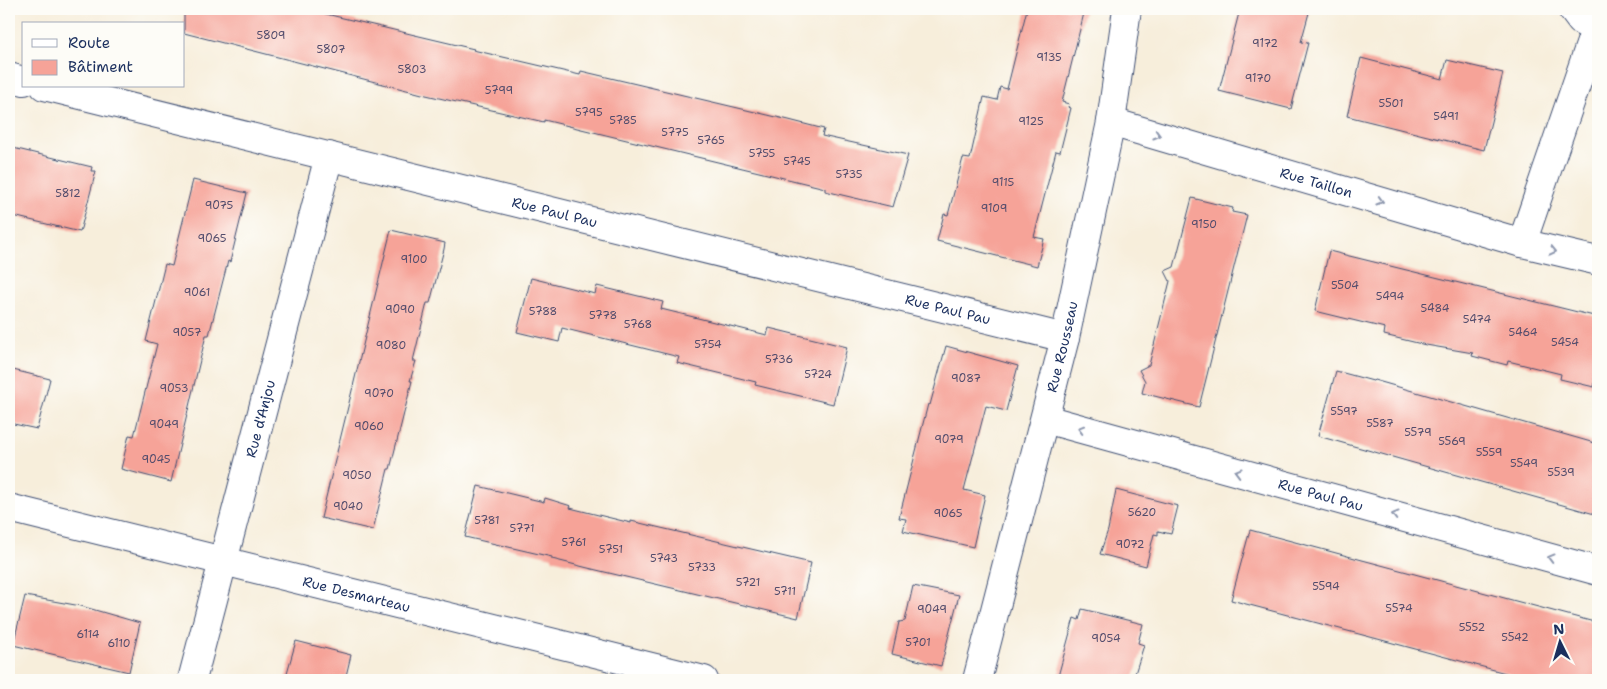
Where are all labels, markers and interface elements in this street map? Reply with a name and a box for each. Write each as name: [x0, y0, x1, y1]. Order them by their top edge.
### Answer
legend: [22, 22, 185, 88]
house number: 5809: [256, 28, 286, 43]
text: Route: [68, 33, 110, 53]
house number: 9172: [1252, 36, 1278, 51]
house number: 5807: [317, 42, 346, 57]
house number: 9135: [1036, 50, 1062, 65]
text: Bâtiment: [68, 57, 133, 77]
house number: 5803: [398, 62, 426, 77]
house number: 9170: [1245, 71, 1271, 86]
house number: 5799: [485, 83, 513, 98]
house number: 5501: [1379, 96, 1403, 111]
house number: 5795: [575, 105, 603, 120]
house number: 5491: [1433, 109, 1459, 124]
house number: 5785: [609, 113, 637, 128]
house number: 9125: [1018, 114, 1044, 129]
house number: 5775: [661, 125, 689, 140]
one-way arrow: [1153, 130, 1161, 140]
house number: 5765: [697, 133, 725, 148]
house number: 5755: [749, 146, 776, 161]
house number: 5745: [783, 154, 811, 169]
street label: Rue Taillon: [1278, 163, 1355, 202]
house number: 5735: [835, 167, 863, 182]
house number: 9115: [992, 175, 1015, 190]
house number: 5812: [55, 186, 81, 201]
street label: Rue Paul Pau: [510, 193, 599, 231]
one-way arrow: [1376, 196, 1384, 206]
house number: 9075: [205, 198, 234, 213]
house number: 9109: [981, 201, 1007, 216]
house number: 9150: [1191, 217, 1217, 232]
house number: 9065: [198, 231, 227, 246]
one-way arrow: [1549, 245, 1558, 256]
house number: 9100: [401, 252, 427, 267]
house number: 5504: [1331, 278, 1359, 293]
house number: 9061: [184, 285, 210, 300]
house number: 5494: [1376, 289, 1405, 304]
street label: Rue Paul Pau: [903, 290, 992, 328]
street label: Rue Rousseau: [1042, 299, 1082, 394]
house number: 5484: [1421, 301, 1450, 316]
house number: 9090: [385, 302, 415, 317]
house number: 5788: [529, 304, 557, 319]
house number: 5778: [589, 308, 617, 323]
house number: 5474: [1463, 312, 1491, 327]
house number: 5768: [624, 317, 652, 332]
house number: 9057: [173, 325, 202, 340]
house number: 5464: [1509, 325, 1538, 340]
house number: 5454: [1551, 335, 1579, 350]
house number: 5754: [694, 337, 722, 352]
house number: 9080: [376, 338, 406, 353]
house number: 5736: [765, 352, 793, 367]
house number: 5724: [804, 367, 832, 382]
house number: 9087: [951, 371, 981, 386]
street label: Rue d'Anjou: [242, 378, 279, 460]
house number: 9053: [159, 381, 189, 396]
house number: 9070: [364, 386, 394, 401]
house number: 5597: [1330, 404, 1358, 419]
house number: 5587: [1366, 416, 1394, 431]
house number: 9049: [149, 417, 179, 432]
house number: 9060: [354, 419, 384, 434]
one-way arrow: [1078, 424, 1086, 434]
house number: 5579: [1404, 425, 1432, 440]
house number: 9079: [934, 432, 964, 447]
house number: 5569: [1438, 434, 1466, 449]
house number: 5559: [1476, 445, 1502, 460]
house number: 9045: [141, 452, 171, 467]
house number: 5549: [1510, 456, 1538, 471]
house number: 5539: [1547, 465, 1575, 480]
one-way arrow: [1233, 467, 1242, 478]
house number: 9050: [342, 468, 372, 483]
street label: Rue Paul Pau: [1276, 475, 1365, 515]
house number: 9040: [333, 499, 363, 514]
house number: 5620: [1128, 505, 1156, 520]
house number: 9065: [934, 506, 963, 521]
one-way arrow: [1390, 510, 1399, 521]
house number: 5781: [474, 513, 500, 528]
house number: 5771: [510, 521, 534, 536]
house number: 5761: [562, 535, 586, 550]
house number: 9072: [1115, 537, 1145, 552]
house number: 5751: [599, 542, 623, 557]
house number: 5743: [650, 551, 678, 566]
one-way arrow: [1548, 554, 1556, 564]
house number: 5733: [688, 560, 716, 575]
street label: Rue Desmarteau: [301, 572, 412, 616]
house number: 5721: [736, 575, 760, 590]
house number: 5594: [1312, 579, 1340, 594]
house number: 5711: [774, 584, 796, 599]
house number: 5574: [1385, 601, 1413, 616]
house number: 9049: [917, 602, 947, 617]
north arrow: [1534, 616, 1584, 666]
house number: 5552: [1459, 620, 1485, 635]
text: N: [1553, 620, 1565, 638]
house number: 6114: [77, 627, 100, 642]
house number: 5542: [1501, 630, 1529, 645]
house number: 9054: [1091, 631, 1121, 646]
house number: 5701: [905, 635, 931, 650]
house number: 6110: [107, 636, 131, 651]

